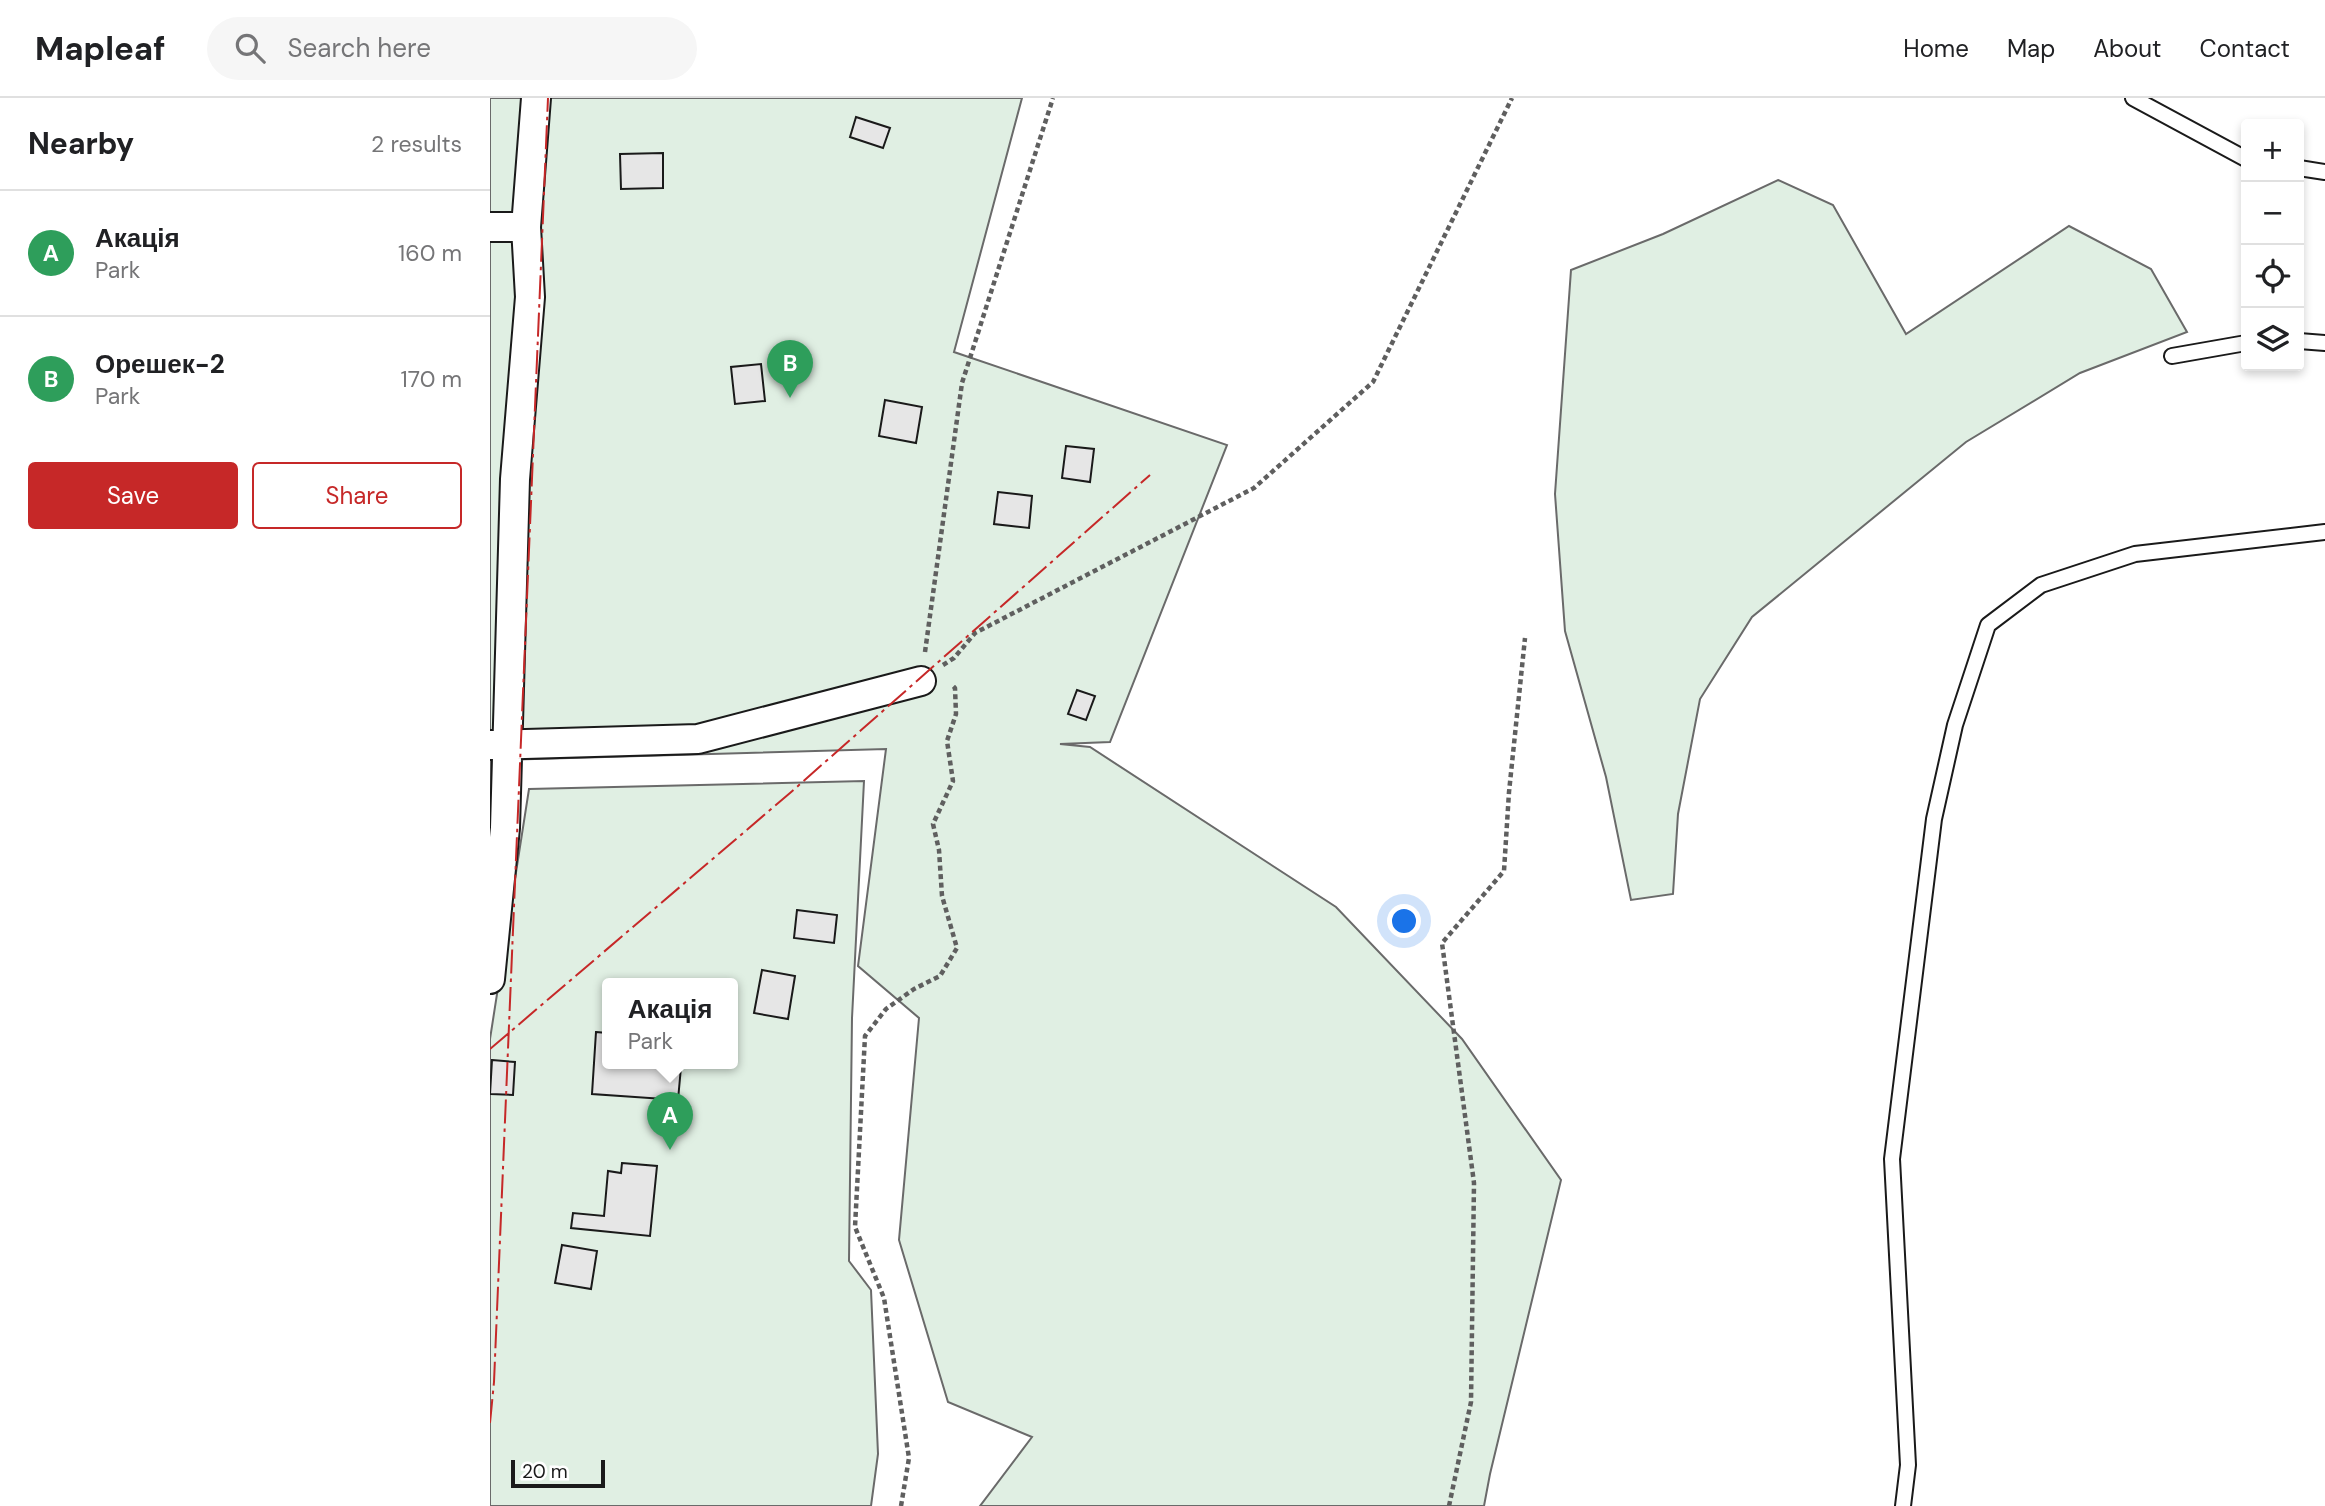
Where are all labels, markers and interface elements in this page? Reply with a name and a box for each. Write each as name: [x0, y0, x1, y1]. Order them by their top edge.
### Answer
search box: [207, 17, 697, 80]
text: Mapleaf: [35, 27, 165, 70]
icon: search: [231, 29, 269, 67]
text: Search here: [287, 31, 431, 65]
text: Home: [1903, 33, 1969, 64]
text: Map: [2007, 33, 2055, 64]
text: About: [2093, 33, 2162, 64]
text: Contact: [2200, 33, 2290, 64]
map controls: [2241, 119, 2304, 371]
button: +: [2241, 119, 2304, 182]
text: Nearby: [28, 124, 134, 163]
text: 2 results: [371, 129, 462, 159]
button: −: [2241, 182, 2304, 245]
text: Акація: [95, 221, 180, 255]
text: A: [43, 238, 59, 268]
text: 160 m: [398, 238, 462, 268]
button: locate: [2241, 245, 2304, 308]
text: Park: [95, 255, 140, 285]
button: layers: [2241, 308, 2304, 371]
pin: B: [767, 340, 813, 398]
text: Орешек-2: [95, 347, 225, 381]
text: B: [44, 364, 58, 394]
text: 170 m: [401, 364, 462, 394]
text: Park: [95, 381, 140, 411]
button: Save: [28, 462, 238, 529]
button: Share: [252, 462, 462, 529]
your location: [1387, 904, 1421, 938]
popup: [602, 978, 738, 1069]
text: Акація: [628, 992, 712, 1026]
text: Park: [628, 1026, 673, 1056]
pin: A: [647, 1092, 693, 1150]
scale bar: [511, 1457, 606, 1489]
text: 20 m: [522, 1459, 568, 1484]

